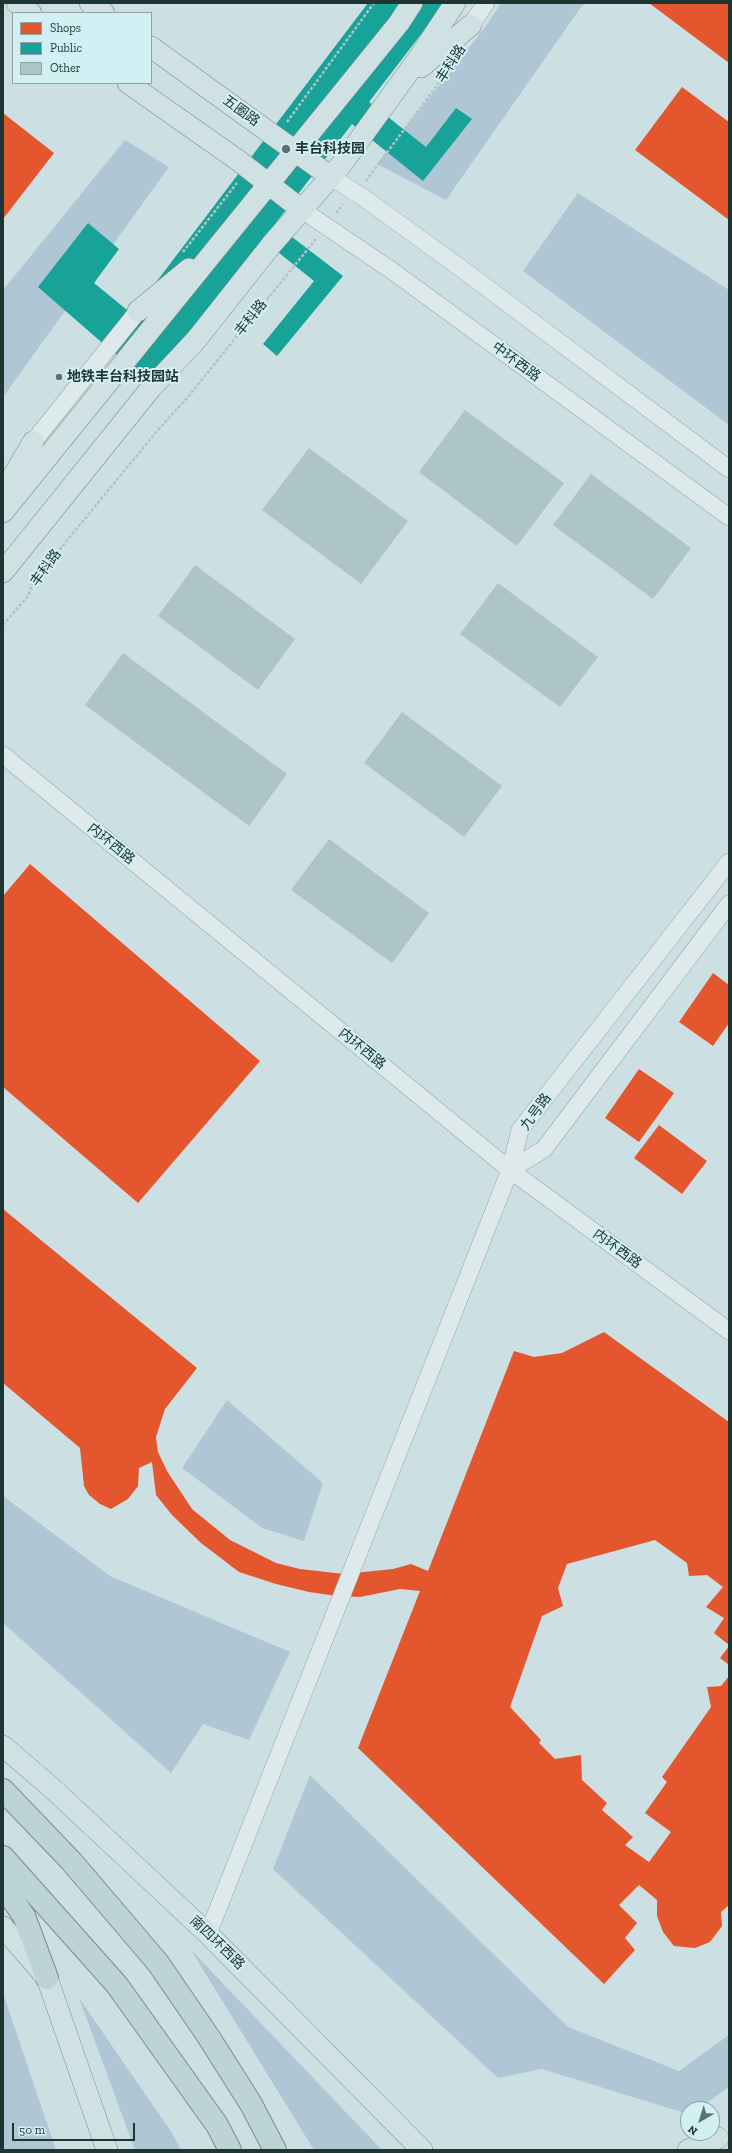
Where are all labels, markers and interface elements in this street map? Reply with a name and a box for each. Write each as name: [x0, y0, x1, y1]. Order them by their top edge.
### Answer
legend: [12, 12, 152, 84]
text: Shops: [50, 21, 81, 35]
text: Public: [50, 41, 82, 55]
street label: 丰科路: [433, 42, 469, 86]
text: Other: [50, 61, 81, 75]
street label: 五圈路: [219, 92, 263, 130]
place label: 丰台科技园: [295, 141, 365, 157]
marker: 丰台科技园: [280, 143, 292, 155]
street label: 丰科路: [231, 296, 271, 340]
street label: 中环西路: [488, 339, 544, 385]
place label: 地铁丰台科技园站: [67, 369, 179, 385]
marker: 地铁丰台科技园站: [54, 372, 64, 382]
street label: 丰科路: [27, 546, 65, 590]
street label: 内环西路: [84, 820, 138, 868]
street label: 内环西路: [335, 1025, 389, 1073]
street label: 九号路: [517, 1090, 555, 1134]
street label: 内环西路: [589, 1226, 645, 1272]
street label: 南四环西路: [186, 1913, 248, 1973]
north arrow: [680, 2101, 720, 2141]
scale bar: [14, 2115, 137, 2141]
text: N: [686, 2122, 700, 2138]
text: 50 m: [19, 2123, 45, 2137]

